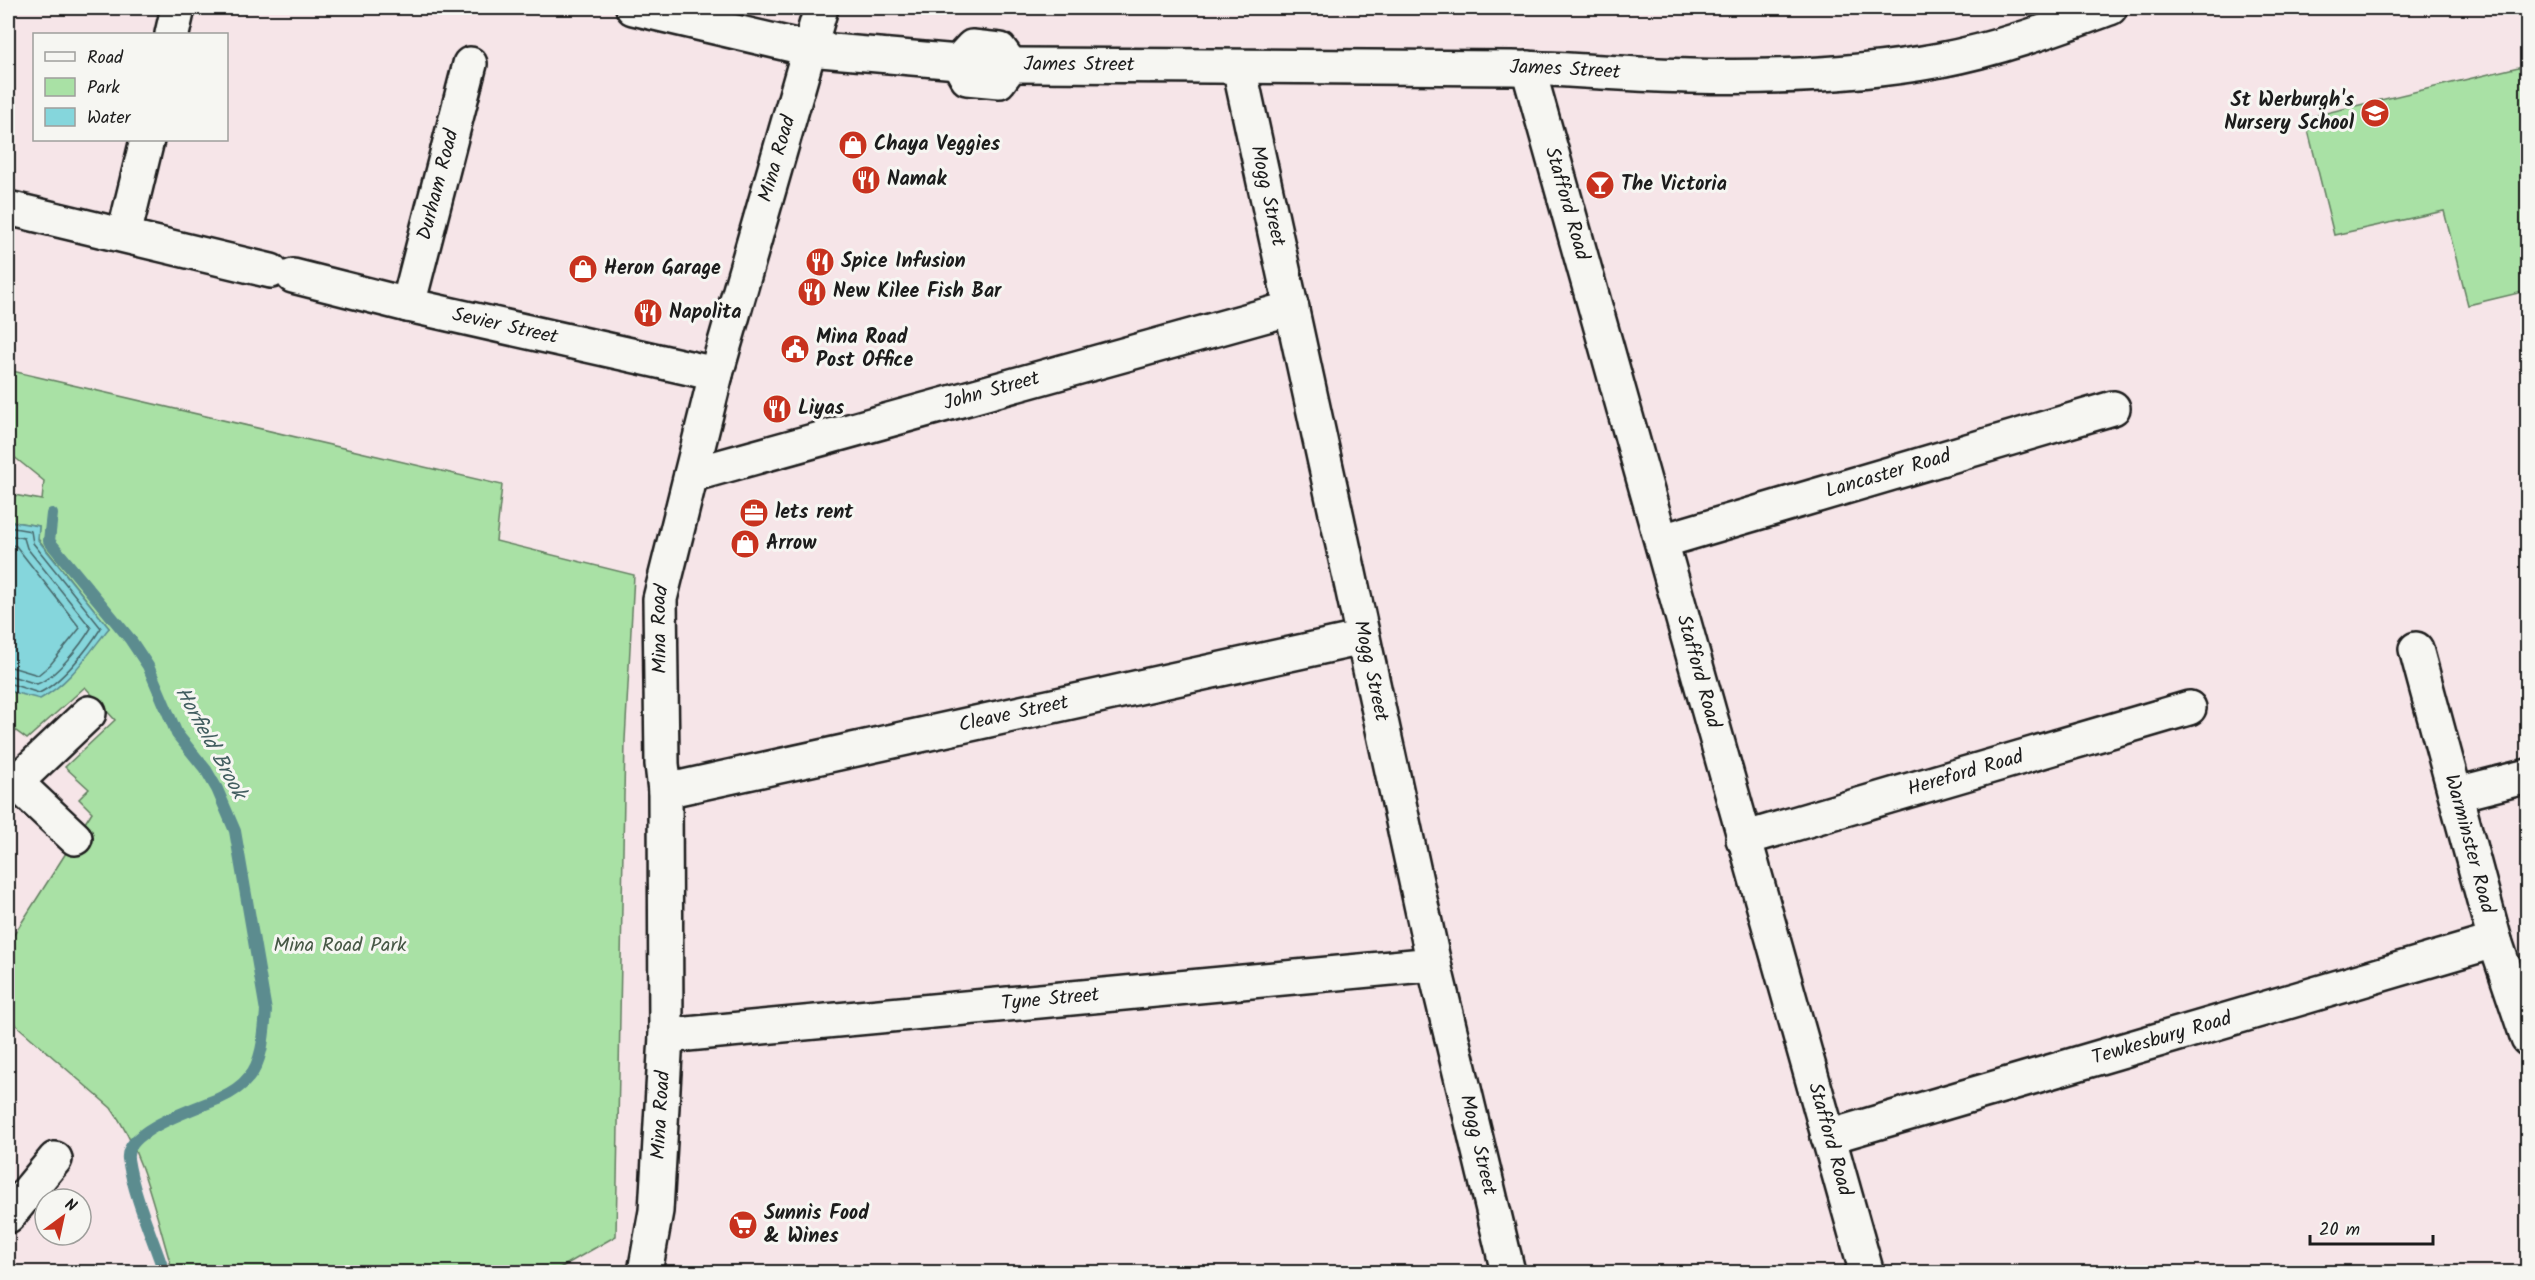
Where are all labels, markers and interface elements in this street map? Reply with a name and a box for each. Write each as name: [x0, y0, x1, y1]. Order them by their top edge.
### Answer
legend: [33, 33, 228, 141]
text: Road: [87, 44, 124, 73]
street label: James Street: [1023, 49, 1135, 82]
street label: James Street: [1509, 52, 1622, 89]
text: Park: [87, 74, 120, 103]
place label: St Werburgh's Nursery School: [2224, 85, 2355, 140]
school or university icon: St Werburgh's Nursery School: [2359, 97, 2391, 129]
text: Water: [87, 104, 132, 133]
street label: Mina Road: [750, 111, 806, 206]
street label: Durham Road: [409, 125, 469, 244]
shop icon: Chaya Veggies: [837, 129, 869, 161]
place label: Chaya Veggies: [874, 129, 1001, 161]
street label: Mogg Street: [1241, 142, 1294, 250]
street label: Stafford Road: [1535, 143, 1598, 265]
restaurant icon: Namak: [850, 164, 882, 196]
place label: Namak: [887, 164, 947, 196]
bar icon: The Victoria: [1584, 169, 1616, 201]
place label: The Victoria: [1621, 169, 1727, 201]
restaurant icon: Spice Infusion: [804, 246, 836, 278]
place label: Spice Infusion: [841, 246, 966, 278]
shop icon: Heron Garage: [567, 253, 599, 285]
place label: Heron Garage: [604, 253, 721, 285]
restaurant icon: New Kilee Fish Bar: [796, 276, 828, 308]
place label: New Kilee Fish Bar: [833, 276, 1002, 308]
restaurant icon: Napolita: [632, 297, 664, 329]
place label: Napolita: [669, 297, 741, 329]
street label: Sevier Street: [449, 299, 561, 354]
place label: Mina Road Post Office: [816, 322, 913, 377]
public building icon: Mina Road Post Office: [779, 333, 811, 365]
street label: John Street: [940, 363, 1044, 420]
restaurant icon: Liyas: [761, 393, 793, 425]
place label: Liyas: [798, 393, 845, 425]
street label: Lancaster Road: [1822, 440, 1956, 508]
office icon: lets rent: [738, 497, 770, 529]
place label: lets rent: [775, 497, 854, 529]
shop icon: Arrow: [729, 528, 761, 560]
place label: Arrow: [766, 528, 817, 560]
street label: Mina Road: [644, 581, 679, 674]
street label: Stafford Road: [1667, 611, 1729, 733]
street label: Mogg Street: [1344, 617, 1397, 725]
water label: Horfield Brook: [165, 681, 256, 808]
street label: Cleave Street: [956, 687, 1072, 742]
street label: Hereford Road: [1904, 741, 2028, 806]
street label: Warminster Road: [2435, 771, 2503, 918]
park label: Mina Road Park: [274, 930, 407, 962]
street label: Tyne Street: [1000, 979, 1101, 1020]
street label: Tewkesbury Road: [2088, 1003, 2237, 1075]
street label: Mina Road: [643, 1069, 680, 1160]
street label: Stafford Road: [1798, 1079, 1861, 1201]
street label: Mogg Street: [1450, 1091, 1505, 1199]
north arrow: [33, 1187, 93, 1247]
text: N: [59, 1192, 81, 1219]
place label: Sunnis Food & Wines: [764, 1198, 870, 1253]
scale bar: [2310, 1208, 2433, 1246]
supermarket icon: Sunnis Food & Wines: [727, 1209, 759, 1241]
text: 20 m: [2319, 1216, 2360, 1245]

